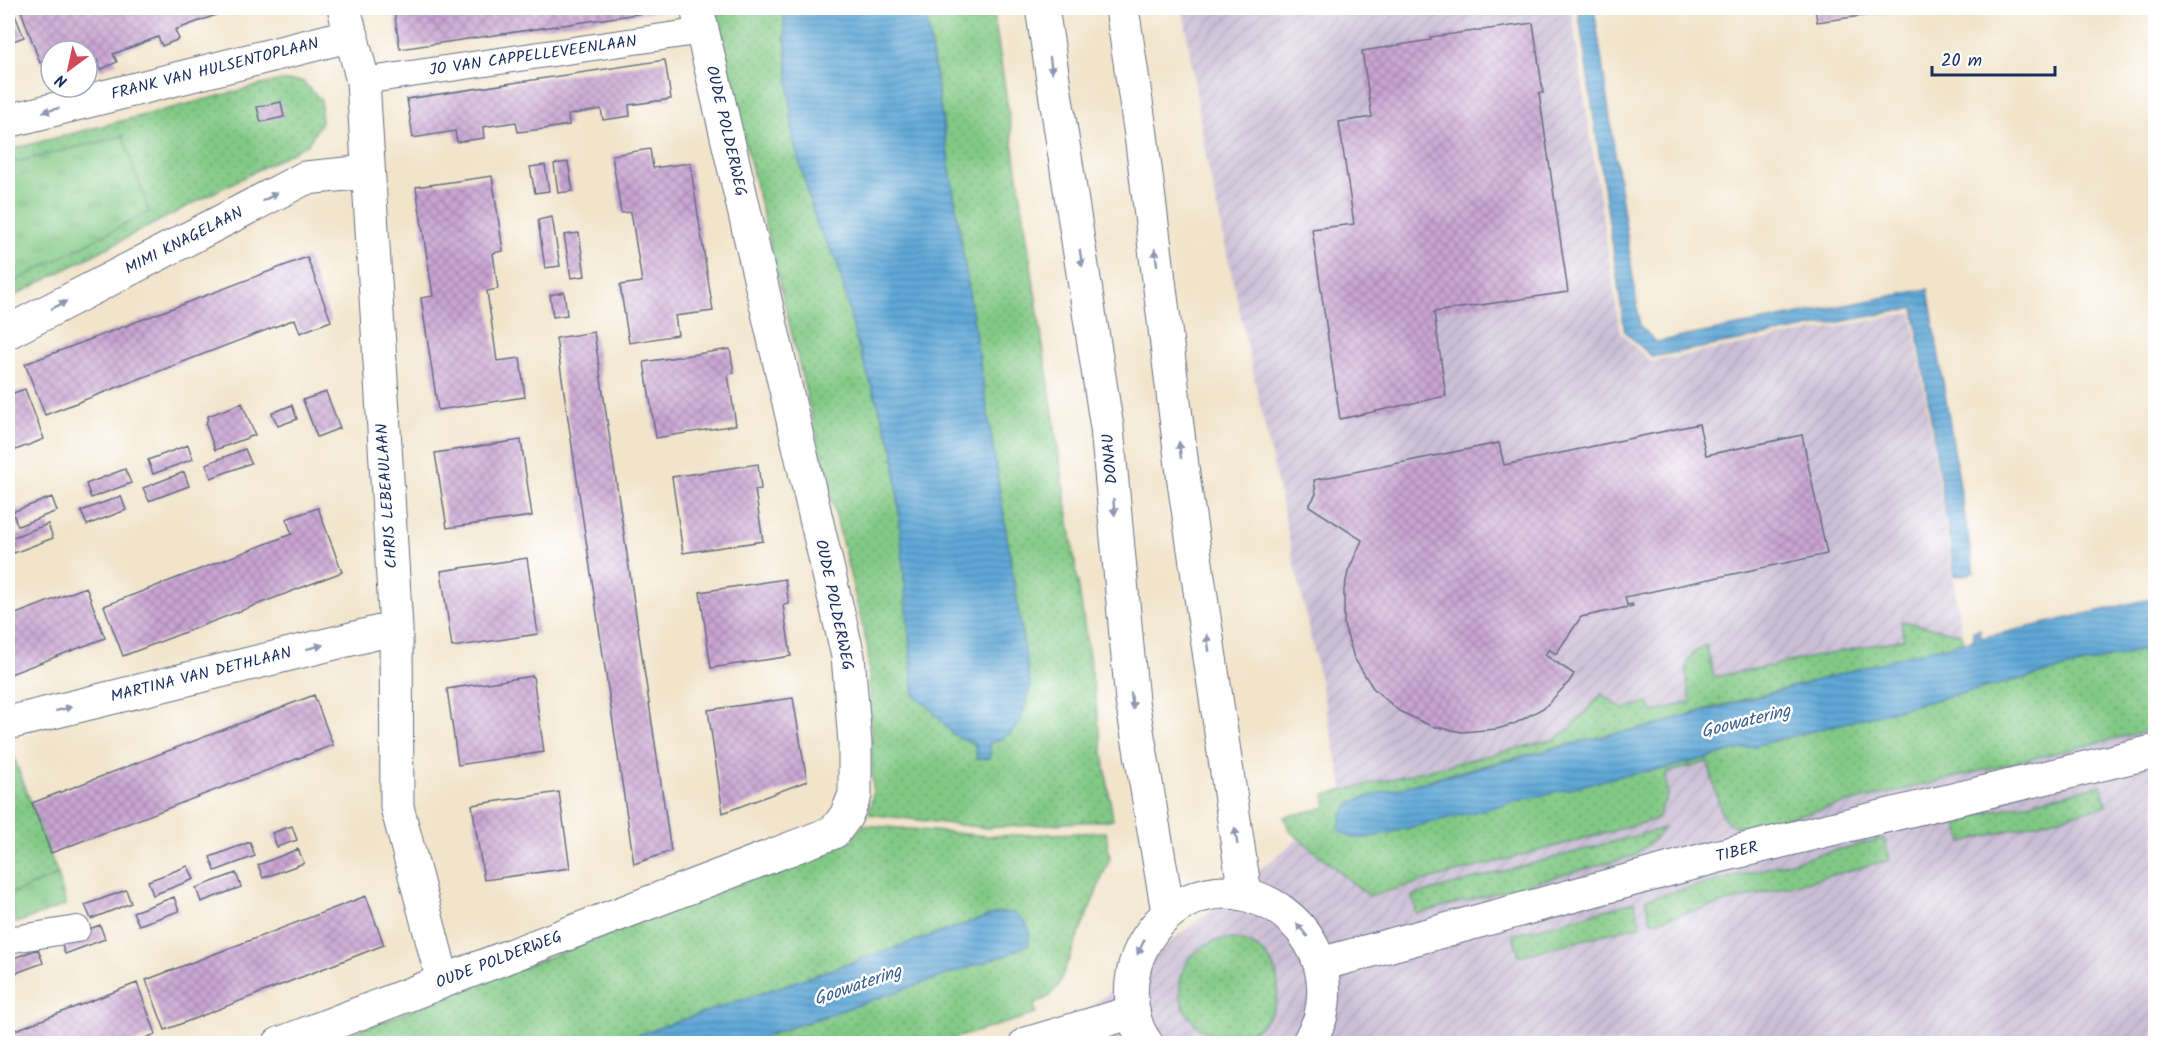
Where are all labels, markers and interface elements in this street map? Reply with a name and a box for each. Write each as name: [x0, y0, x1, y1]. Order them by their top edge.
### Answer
street label: JO VAN CAPPELLEVEENLAAN: [428, 29, 638, 83]
street label: FRANK VAN HULSENTOPLAAN: [108, 31, 322, 107]
north arrow: [39, 39, 99, 99]
scale bar: [1932, 39, 2055, 77]
text: 20 m: [1941, 47, 1982, 76]
one-way arrow: [1046, 56, 1055, 75]
street label: OUDE POLDERWEG: [699, 63, 753, 199]
text: N: [51, 67, 73, 94]
one-way arrow: [41, 106, 60, 116]
one-way arrow: [261, 192, 279, 202]
street label: MIMI KNAGELAAN: [121, 200, 248, 282]
one-way arrow: [1151, 247, 1161, 266]
one-way arrow: [1076, 249, 1085, 268]
one-way arrow: [51, 300, 68, 310]
street label: CHRIS LEBEAULAAN: [369, 422, 405, 569]
street label: DONAU: [1095, 432, 1125, 485]
one-way arrow: [1175, 441, 1185, 460]
one-way arrow: [1109, 498, 1119, 517]
street label: OUDE POLDERWEG: [808, 537, 860, 673]
one-way arrow: [1203, 634, 1212, 653]
street label: MARTINA VAN DETHLAAN: [108, 640, 294, 710]
one-way arrow: [306, 642, 324, 652]
one-way arrow: [1128, 692, 1137, 711]
water label: Goowatering: [1698, 697, 1795, 747]
one-way arrow: [55, 703, 73, 713]
one-way arrow: [1232, 827, 1241, 846]
street label: TIBER: [1713, 835, 1761, 869]
one-way arrow: [1296, 922, 1309, 938]
street label: OUDE POLDERWEG: [432, 924, 566, 996]
one-way arrow: [1136, 939, 1146, 956]
water label: Goowatering: [810, 957, 907, 1015]

